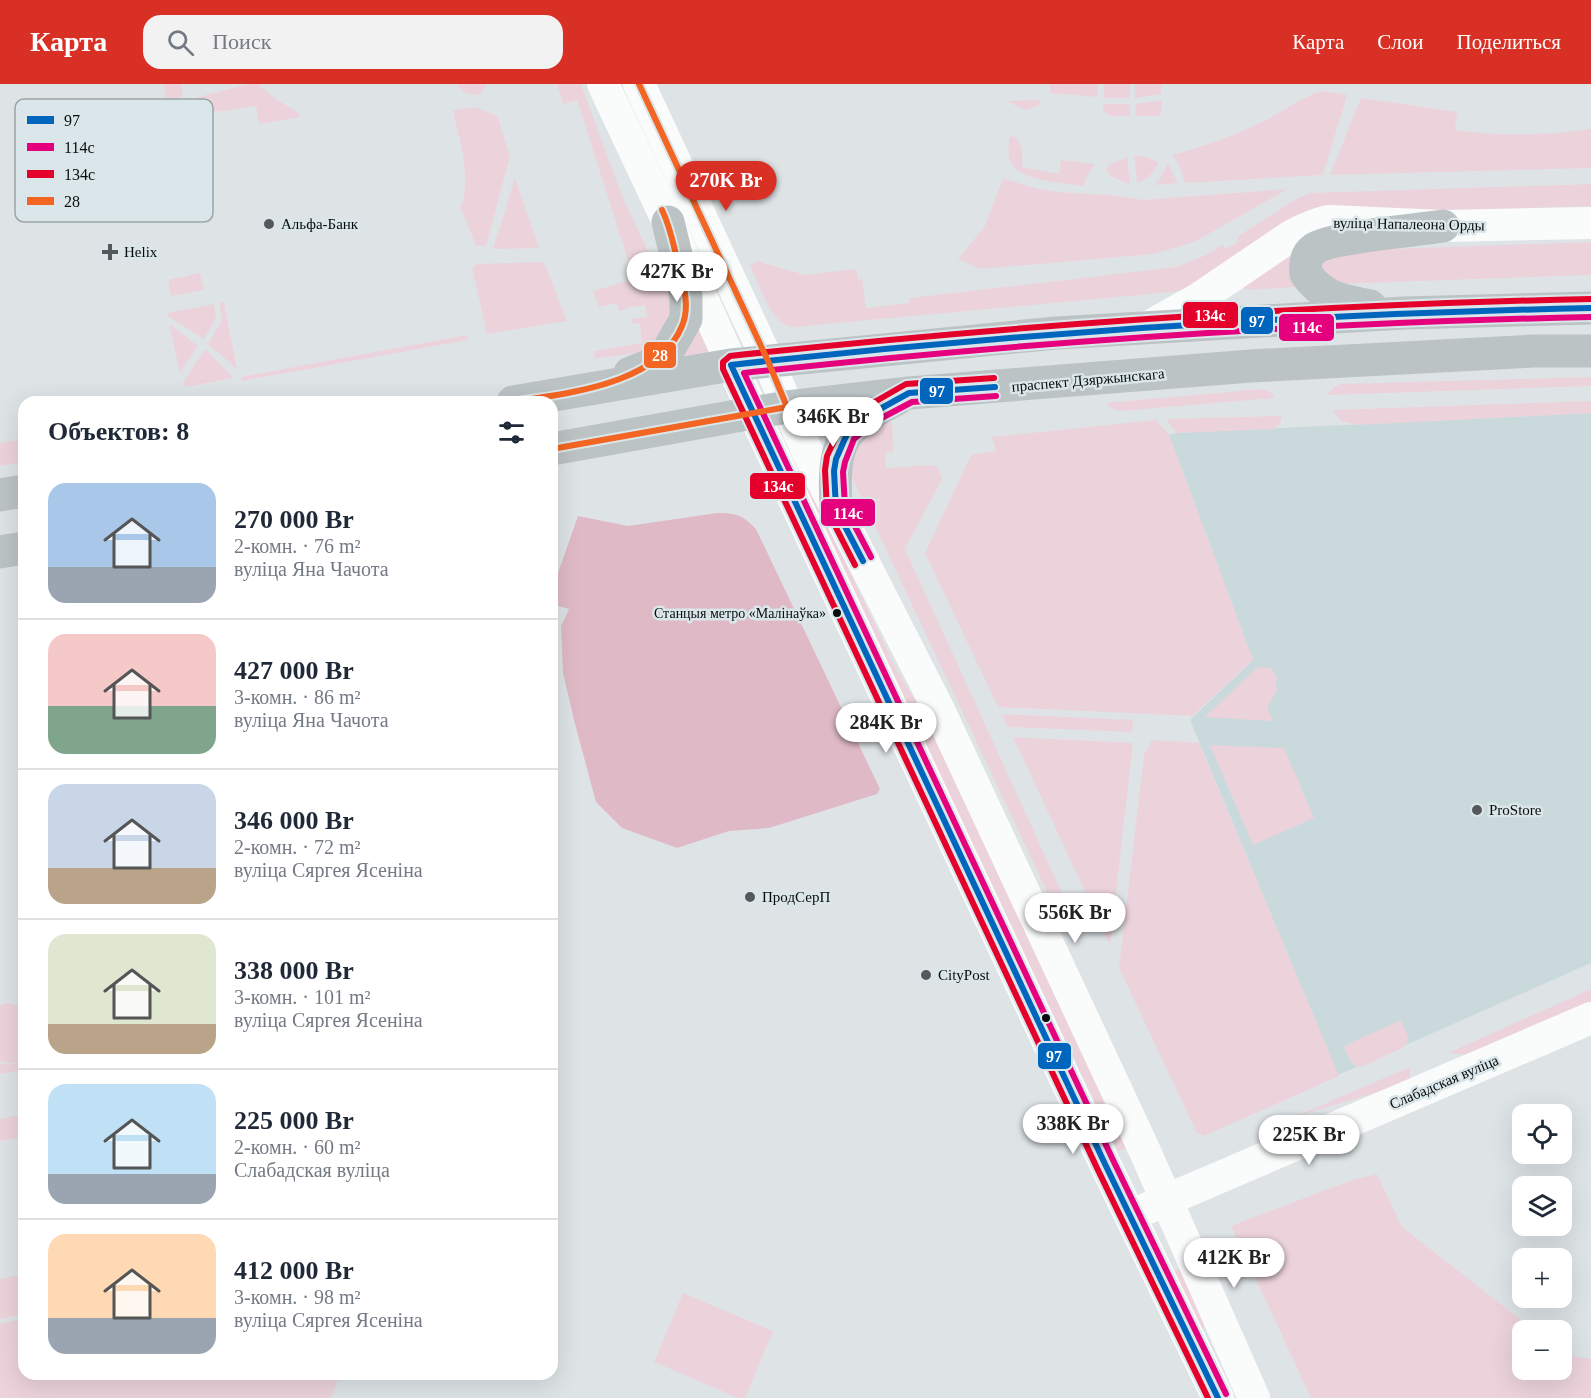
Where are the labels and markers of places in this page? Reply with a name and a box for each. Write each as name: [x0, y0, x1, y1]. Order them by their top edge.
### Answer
pin: 270K Br: [671, 161, 781, 212]
place label: Альфа-Банк: [281, 216, 359, 232]
marker: Альфа-Банк: [262, 217, 276, 231]
marker: Helix: [101, 243, 119, 261]
place label: Helix: [124, 244, 158, 260]
pin: 427K Br: [622, 252, 732, 303]
pin: 346K Br: [778, 397, 888, 448]
place label: Станцыя метро «Малінаўка»: [654, 606, 826, 621]
marker: Станцыя метро «Малінаўка»: [831, 607, 843, 619]
pin: 284K Br: [831, 703, 941, 754]
place label: ProStore: [1489, 802, 1542, 818]
marker: ProStore: [1470, 803, 1484, 817]
place label: ПродСерП: [762, 889, 830, 905]
marker: ПродСерП: [743, 890, 757, 904]
pin: 556K Br: [1020, 893, 1130, 944]
place label: CityPost: [938, 967, 991, 983]
marker: CityPost: [919, 968, 933, 982]
unlabelled marker: [1040, 1012, 1052, 1024]
pin: 338K Br: [1018, 1104, 1128, 1155]
pin: 225K Br: [1254, 1115, 1364, 1166]
pin: 412K Br: [1179, 1238, 1289, 1289]

